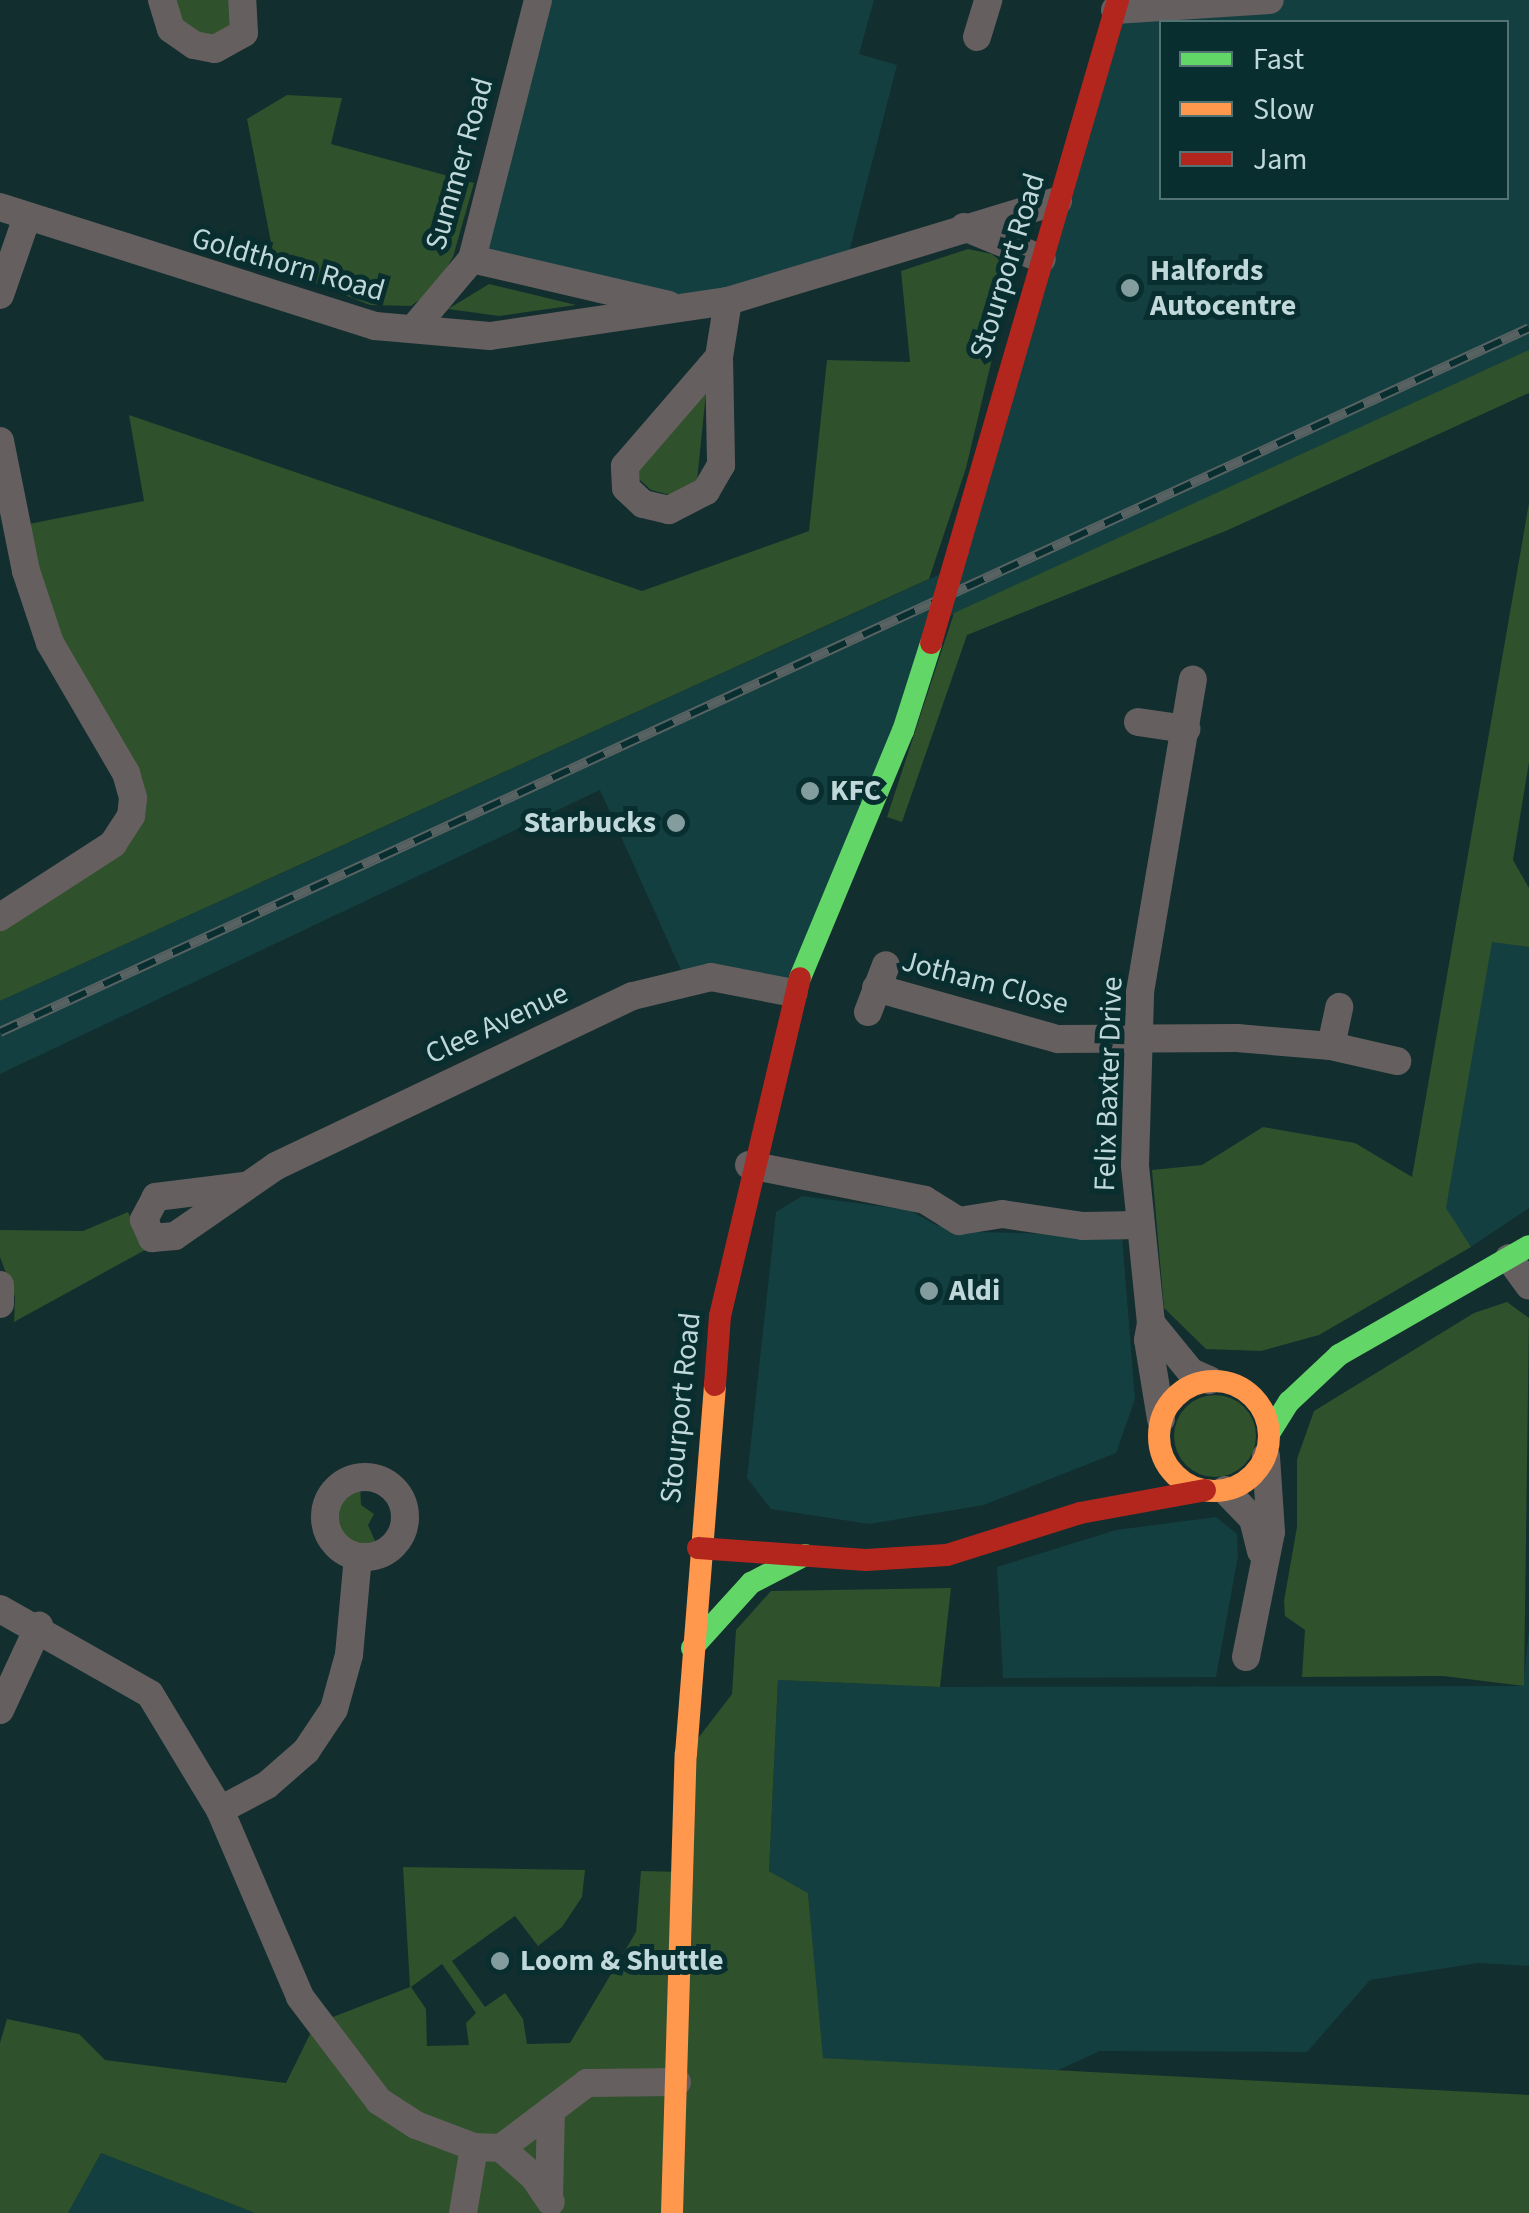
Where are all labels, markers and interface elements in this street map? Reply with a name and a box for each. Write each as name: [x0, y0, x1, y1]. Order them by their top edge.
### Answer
legend: [1159, 20, 1509, 200]
text: Fast: [1253, 38, 1304, 81]
street label: Summer Road: [418, 74, 502, 254]
text: Slow: [1253, 88, 1314, 131]
text: Jam: [1253, 138, 1307, 181]
street label: Stourport Road: [963, 169, 1053, 363]
street label: Goldthorn Road: [187, 220, 389, 310]
place label: Halfords Autocentre: [1150, 253, 1296, 324]
marker: Halfords Autocentre: [1119, 277, 1141, 299]
place label: KFC: [830, 773, 881, 809]
marker: KFC: [799, 780, 821, 802]
place label: Starbucks: [524, 805, 656, 841]
marker: Starbucks: [665, 812, 687, 834]
street label: Jotham Close: [898, 943, 1072, 1023]
street label: Clee Avenue: [420, 975, 574, 1073]
street label: Felix Baxter Drive: [1087, 976, 1131, 1192]
place label: Aldi: [949, 1273, 1000, 1309]
marker: Aldi: [918, 1280, 940, 1302]
street label: Stourport Road: [653, 1311, 709, 1505]
place label: Loom & Shuttle: [520, 1943, 723, 1979]
marker: Loom & Shuttle: [489, 1950, 511, 1972]

